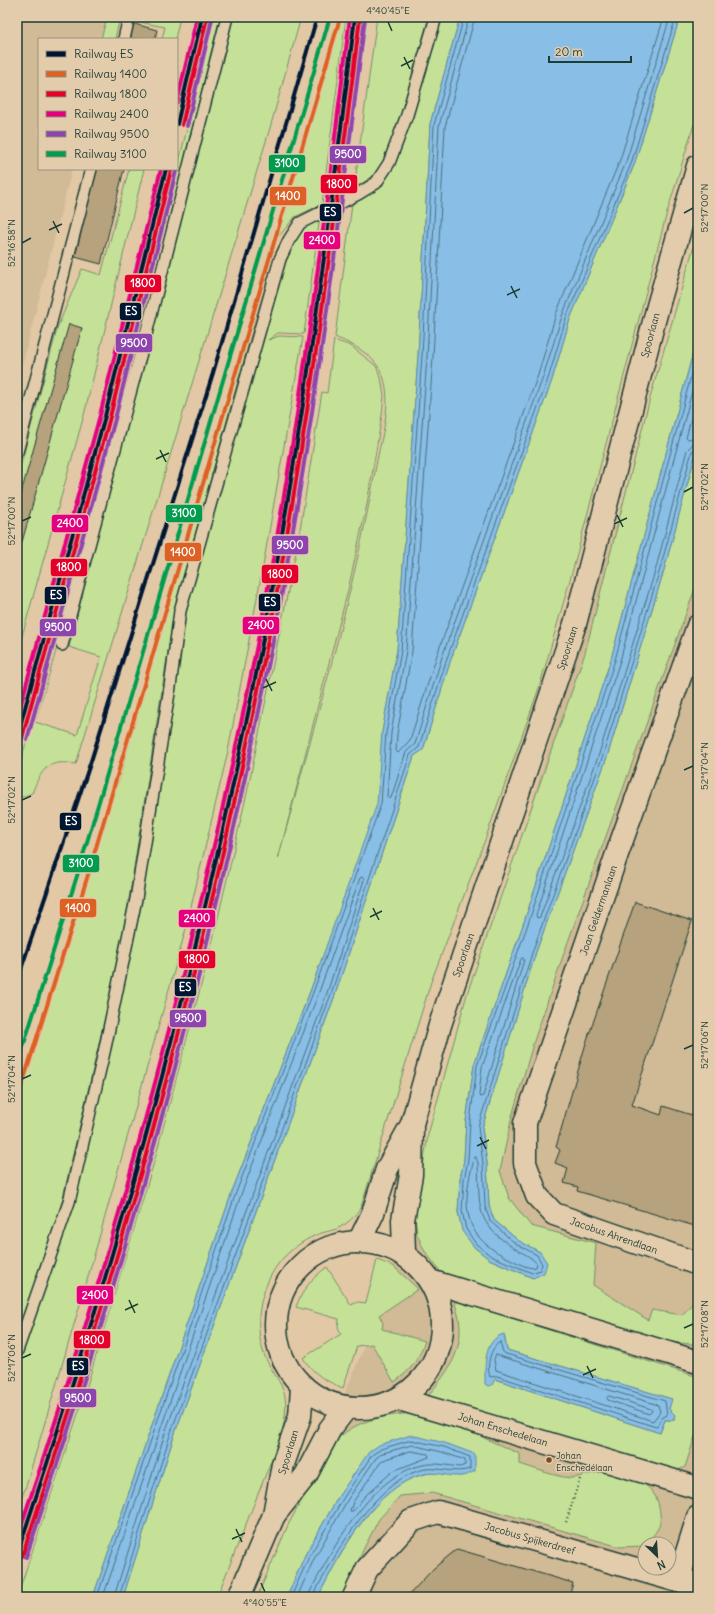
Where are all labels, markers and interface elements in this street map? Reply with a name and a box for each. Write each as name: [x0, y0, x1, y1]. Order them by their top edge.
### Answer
text: 4°40'45"E: [366, 4, 410, 17]
legend: [38, 38, 178, 170]
scale bar: [549, 38, 631, 64]
text: 20 m: [555, 44, 583, 59]
text: Railway ES: [74, 46, 134, 61]
text: Railway 1400: [74, 66, 147, 81]
text: Railway 1800: [74, 86, 147, 101]
text: Railway 2400: [74, 106, 149, 121]
text: Railway 9500: [74, 126, 149, 141]
line badge: 9500: [329, 145, 367, 164]
text: Railway 3100: [74, 146, 147, 161]
text: 9500: [334, 147, 362, 161]
line badge: 3100: [268, 154, 306, 173]
text: 3100: [275, 156, 299, 170]
line badge: 1800: [320, 174, 358, 194]
text: 1800: [326, 177, 352, 191]
text: 52°17'00"N: [698, 184, 711, 232]
line badge: 1400: [269, 186, 307, 206]
text: 1400: [275, 189, 301, 203]
line badge: ES: [319, 203, 342, 222]
text: ES: [324, 205, 336, 219]
text: 52°16'58"N: [5, 219, 18, 267]
line badge: 2400: [303, 231, 341, 250]
text: 2400: [309, 233, 335, 247]
line badge: 1800: [124, 274, 162, 293]
text: 1800: [130, 276, 156, 290]
line badge: ES: [119, 302, 142, 321]
text: ES: [125, 304, 137, 318]
street label: Spoorlaan: [638, 311, 663, 359]
line badge: 9500: [115, 333, 153, 353]
text: 9500: [120, 336, 148, 350]
text: 52°17'02"N: [698, 463, 711, 511]
text: 52°17'00"N: [5, 497, 18, 545]
line badge: 3100: [165, 504, 203, 523]
text: 3100: [172, 506, 196, 520]
line badge: 2400: [51, 514, 89, 533]
text: 2400: [57, 516, 83, 530]
line badge: 9500: [271, 535, 309, 555]
text: 9500: [276, 538, 304, 552]
line badge: 1400: [164, 542, 202, 562]
text: 1400: [170, 545, 196, 559]
line badge: 1800: [50, 558, 88, 577]
text: 1800: [56, 560, 82, 574]
line badge: 1800: [261, 564, 299, 584]
text: 1800: [267, 567, 293, 581]
line badge: ES: [44, 586, 67, 605]
text: ES: [50, 588, 62, 602]
line badge: ES: [258, 593, 281, 612]
text: ES: [264, 595, 276, 609]
line badge: 2400: [242, 616, 280, 635]
line badge: 9500: [39, 618, 77, 637]
text: 2400: [248, 618, 274, 632]
text: 9500: [44, 620, 72, 634]
street label: Spoorlaan: [554, 624, 581, 672]
text: 52°17'04"N: [698, 742, 711, 790]
text: 52°17'02"N: [5, 776, 18, 824]
line badge: ES: [59, 812, 82, 831]
text: ES: [65, 814, 77, 828]
line badge: 3100: [62, 854, 100, 873]
text: 3100: [69, 856, 93, 870]
street label: Joan Geldermanlaan: [577, 863, 620, 957]
line badge: 1400: [59, 898, 97, 918]
text: 1400: [65, 901, 91, 915]
line badge: 2400: [178, 909, 216, 928]
text: 2400: [184, 911, 210, 925]
street label: Spoorlaan: [450, 931, 477, 979]
line badge: 1800: [178, 950, 216, 969]
text: 1800: [184, 952, 210, 966]
line badge: ES: [174, 978, 197, 997]
text: ES: [179, 980, 191, 994]
line badge: 9500: [169, 1009, 207, 1028]
text: 9500: [174, 1011, 202, 1025]
text: 52°17'06"N: [698, 1021, 711, 1069]
text: 52°17'04"N: [5, 1055, 18, 1103]
street label: Jacobus Ahrendlaan: [568, 1214, 660, 1257]
line badge: 2400: [76, 1285, 114, 1305]
text: 2400: [82, 1288, 108, 1302]
text: 52°17'08"N: [698, 1300, 711, 1348]
line badge: 1800: [73, 1330, 111, 1349]
text: 1800: [79, 1333, 105, 1347]
text: 52°17'06"N: [5, 1334, 18, 1382]
line badge: ES: [66, 1357, 89, 1376]
text: ES: [72, 1359, 84, 1373]
line badge: 9500: [59, 1388, 97, 1408]
text: 9500: [64, 1391, 92, 1405]
street label: Johan Enschedelaan: [456, 1410, 550, 1449]
street label: Spoorlaan: [276, 1428, 301, 1476]
place label: Johan Enschedélaan: [556, 1450, 613, 1473]
marker: Johan Enschedélaan: [544, 1455, 554, 1465]
street label: Jacobus Spijkerdreef: [483, 1519, 577, 1558]
north arrow: [637, 1536, 677, 1576]
text: N: [655, 1557, 668, 1573]
text: 4°40'55"E: [243, 1596, 287, 1609]

